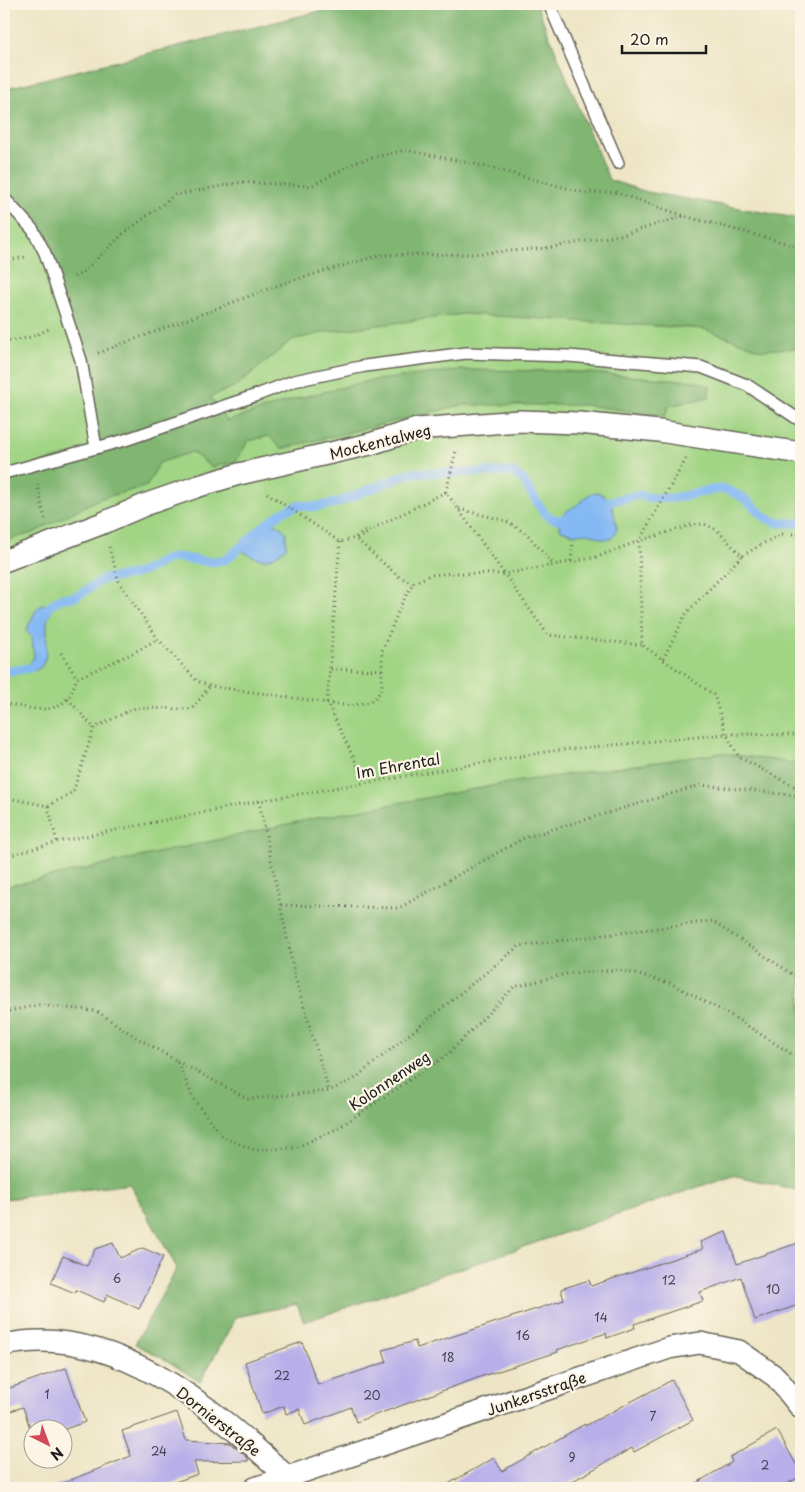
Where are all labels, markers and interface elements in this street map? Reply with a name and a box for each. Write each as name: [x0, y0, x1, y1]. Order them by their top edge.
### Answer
scale bar: [622, 22, 706, 54]
text: 20 m: [630, 27, 669, 50]
street label: Mockentalweg: [327, 417, 433, 465]
street label: Im Ehrental: [354, 746, 442, 784]
street label: Kolonnenweg: [344, 1044, 434, 1116]
house number: 6: [113, 1269, 121, 1287]
house number: 12: [662, 1271, 676, 1289]
house number: 10: [766, 1280, 780, 1298]
house number: 14: [594, 1308, 608, 1326]
house number: 16: [516, 1326, 530, 1344]
house number: 18: [442, 1348, 454, 1366]
street label: Junkersstraße: [483, 1365, 589, 1421]
house number: 22: [274, 1366, 290, 1384]
street label: Dornierstraße: [172, 1381, 266, 1461]
house number: 1: [44, 1385, 50, 1403]
house number: 20: [363, 1386, 381, 1404]
house number: 7: [650, 1407, 657, 1425]
north arrow: [22, 1420, 72, 1470]
house number: 24: [151, 1442, 167, 1460]
text: N: [46, 1443, 68, 1466]
house number: 9: [568, 1448, 576, 1466]
house number: 2: [761, 1456, 769, 1474]

